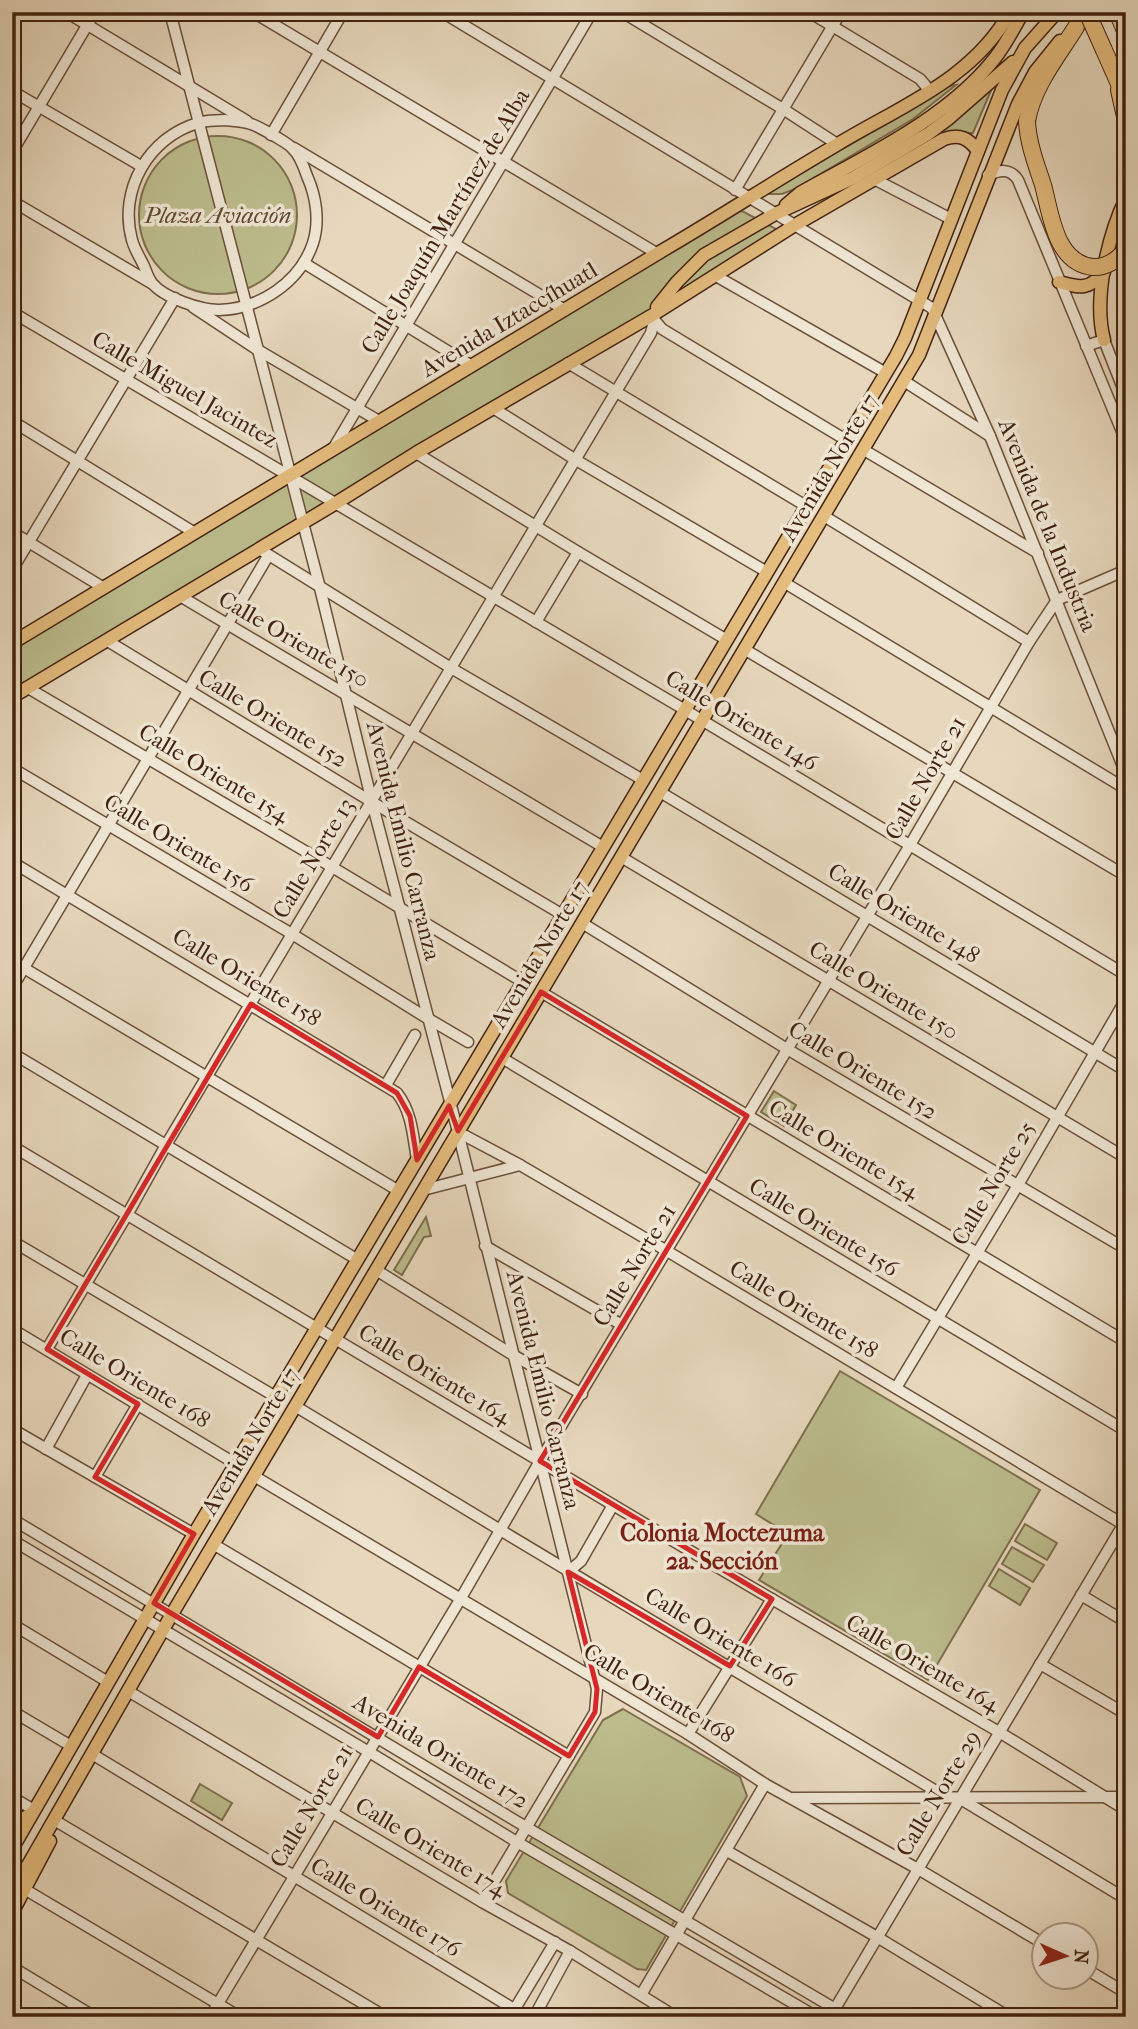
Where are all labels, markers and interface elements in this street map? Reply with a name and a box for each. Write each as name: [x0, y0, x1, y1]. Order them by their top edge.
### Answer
street label: Calle Joaquín Martínez de Alba: [355, 84, 536, 359]
park label: Plaza Aviación: [144, 202, 291, 229]
street label: Avenida Iztaccíhuatl: [415, 256, 603, 383]
street label: Calle Miguel Jacintez: [87, 325, 282, 454]
street label: Avenida Norte 17: [774, 389, 884, 547]
street label: Avenida de la Industria: [992, 414, 1103, 636]
street label: Calle Oriente 150: [214, 585, 374, 693]
street label: Calle Oriente 152: [194, 663, 352, 773]
street label: Calle Oriente 146: [661, 664, 823, 777]
street label: Calle Norte 21: [879, 712, 972, 845]
street label: Calle Oriente 154: [134, 718, 295, 830]
street label: Avenida Emilio Carranza: [361, 718, 446, 964]
street label: Calle Oriente 156: [99, 788, 259, 899]
street label: Calle Norte 13: [267, 793, 360, 923]
street label: Calle Oriente 148: [823, 858, 984, 969]
street label: Avenida Norte 17: [484, 876, 594, 1034]
street label: Calle Oriente 158: [168, 923, 326, 1032]
street label: Calle Oriente 150: [804, 935, 963, 1046]
street label: Calle Oriente 152: [784, 1015, 942, 1125]
street label: Calle Oriente 154: [764, 1094, 925, 1206]
street label: Calle Norte 25: [946, 1116, 1041, 1250]
street label: Calle Oriente 156: [744, 1172, 904, 1283]
street label: Calle Norte 21: [587, 1199, 682, 1331]
street label: Calle Oriente 158: [725, 1255, 883, 1364]
street label: Avenida Emilio Carranza: [501, 1267, 586, 1513]
street label: Calle Oriente 164: [354, 1318, 517, 1431]
street label: Calle Oriente 168: [55, 1323, 215, 1434]
street label: Avenida Norte 17: [195, 1363, 305, 1521]
district label: Colonia Moctezuma 2a. Sección: [620, 1519, 825, 1575]
street label: Calle Oriente 166: [640, 1582, 802, 1693]
street label: Calle Oriente 164: [841, 1609, 1006, 1719]
street label: Calle Oriente 168: [579, 1638, 739, 1749]
street label: Avenida Oriente 172: [347, 1688, 533, 1815]
street label: Calle Norte 29: [890, 1726, 987, 1861]
street label: Calle Norte 21: [264, 1740, 359, 1872]
street label: Calle Oriente 174: [351, 1792, 512, 1904]
street label: Calle Oriente 176: [306, 1852, 466, 1963]
north arrow: [1030, 1920, 1100, 1990]
text: N: [1070, 1949, 1092, 1965]

